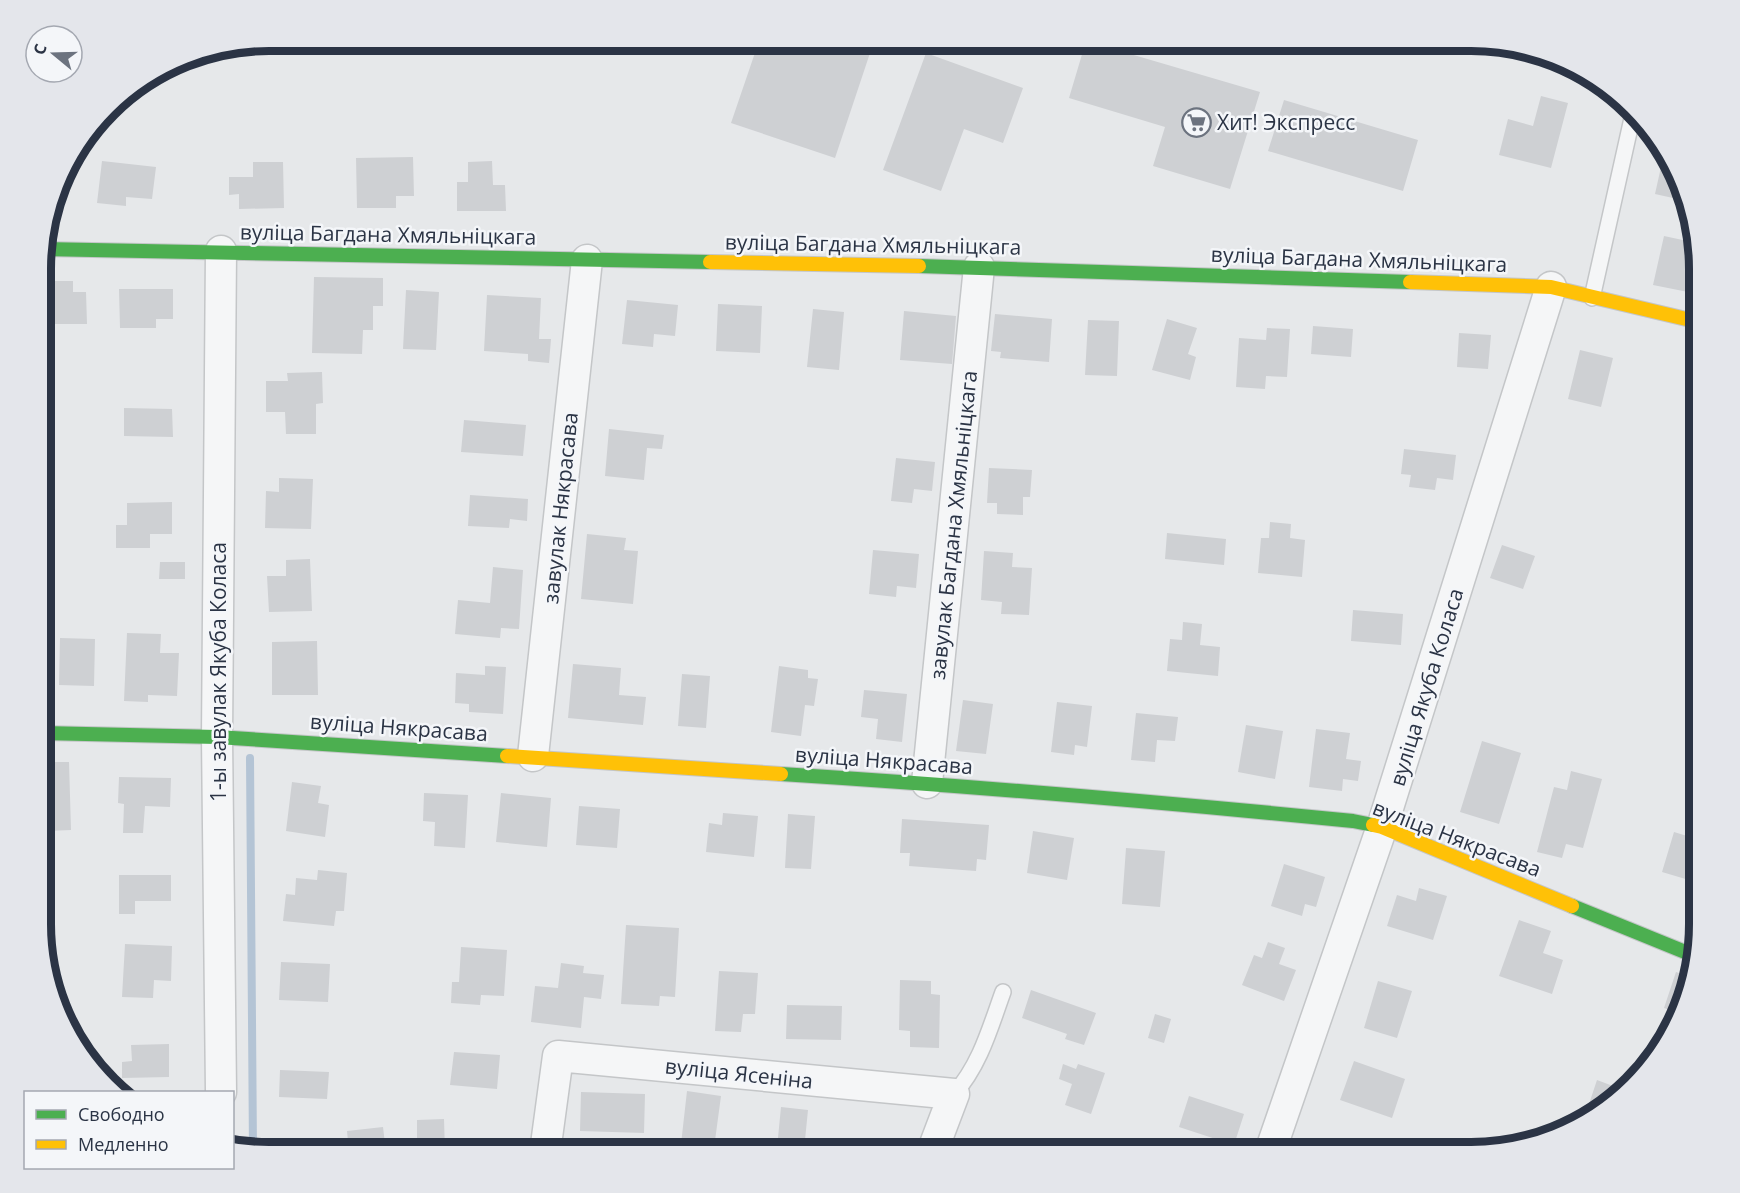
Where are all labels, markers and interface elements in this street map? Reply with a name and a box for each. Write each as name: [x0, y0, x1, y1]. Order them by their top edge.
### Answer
north arrow: [24, 24, 84, 84]
text: С: [28, 41, 52, 58]
supermarket icon: Хит! Экспресс: [1180, 106, 1212, 138]
place label: Хит! Экспресс: [1217, 108, 1355, 136]
street label: вуліца Багдана Хмяльніцкага: [240, 217, 536, 251]
street label: вуліца Багдана Хмяльніцкага: [725, 227, 1021, 261]
street label: вуліца Багдана Хмяльніцкага: [1210, 240, 1508, 278]
street label: завулак Багдана Хмяльніцкага: [923, 369, 983, 681]
street label: завулак Някрасава: [536, 411, 584, 605]
street label: 1-ы завулак Якуба Коласа: [204, 542, 232, 802]
street label: вуліца Якуба Коласа: [1383, 585, 1469, 789]
street label: вуліца Някрасава: [309, 707, 489, 747]
street label: вуліца Някрасава: [794, 740, 974, 780]
street label: вуліца Някрасава: [1369, 793, 1545, 883]
street label: вуліца Ясеніна: [664, 1051, 814, 1095]
legend: [24, 1091, 234, 1169]
text: Свободно: [78, 1102, 165, 1126]
text: Медленно: [78, 1132, 169, 1156]

